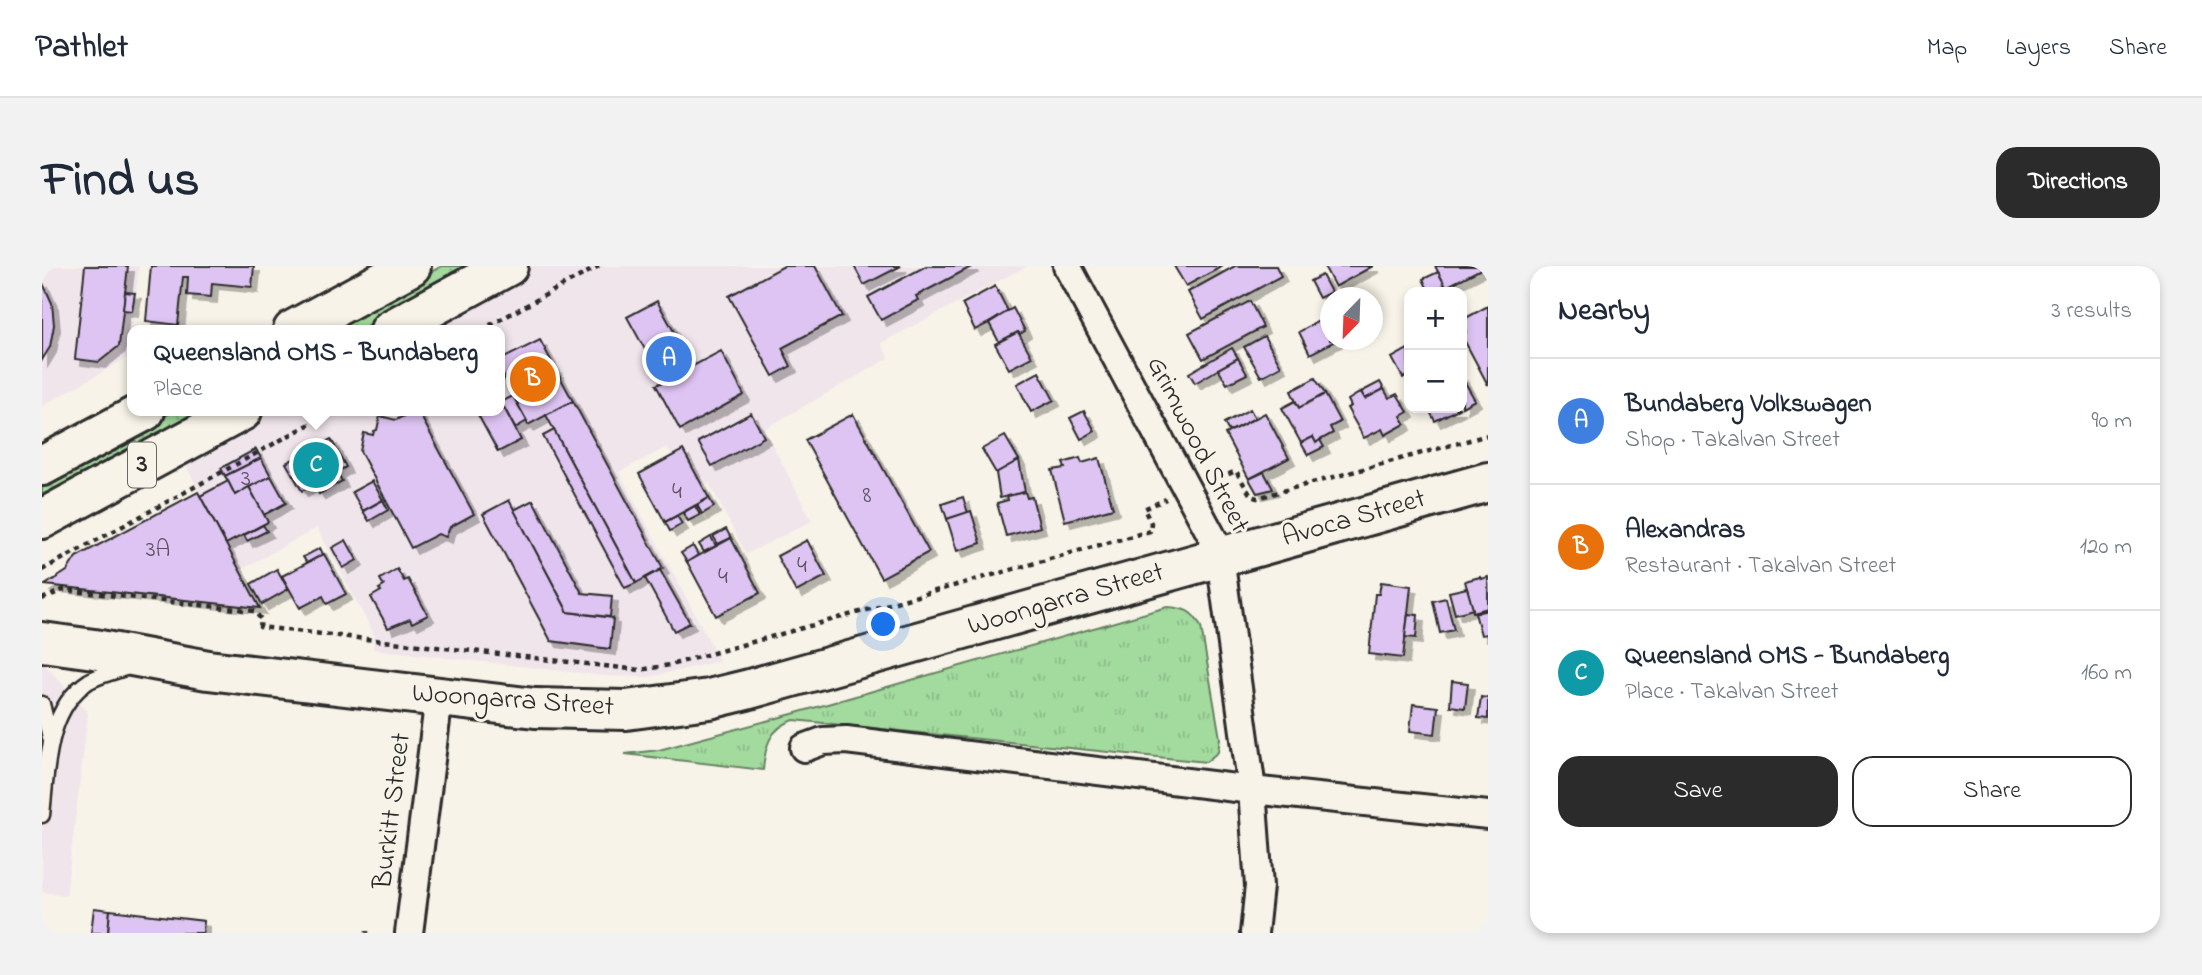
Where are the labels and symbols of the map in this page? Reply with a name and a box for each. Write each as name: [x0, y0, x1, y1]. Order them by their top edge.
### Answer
north arrow: [1320, 287, 1383, 350]
pin: A: [646, 333, 692, 385]
street label: Grimwood Street: [1135, 349, 1259, 541]
pin: B: [510, 353, 556, 405]
pin: C: [293, 439, 339, 491]
road number: 3: [128, 442, 156, 488]
house number: 3: [241, 462, 251, 497]
house number: 4: [672, 475, 682, 510]
house number: 8: [863, 479, 872, 514]
street label: Avoca Street: [1277, 479, 1431, 559]
house number: 3A: [146, 533, 170, 568]
house number: 4: [797, 549, 807, 584]
street label: Woongarra Street: [963, 552, 1169, 648]
house number: 4: [718, 560, 728, 595]
your location: [866, 607, 900, 641]
street label: Woongarra Street: [411, 673, 615, 729]
street label: Burkitt Street: [363, 731, 423, 892]

